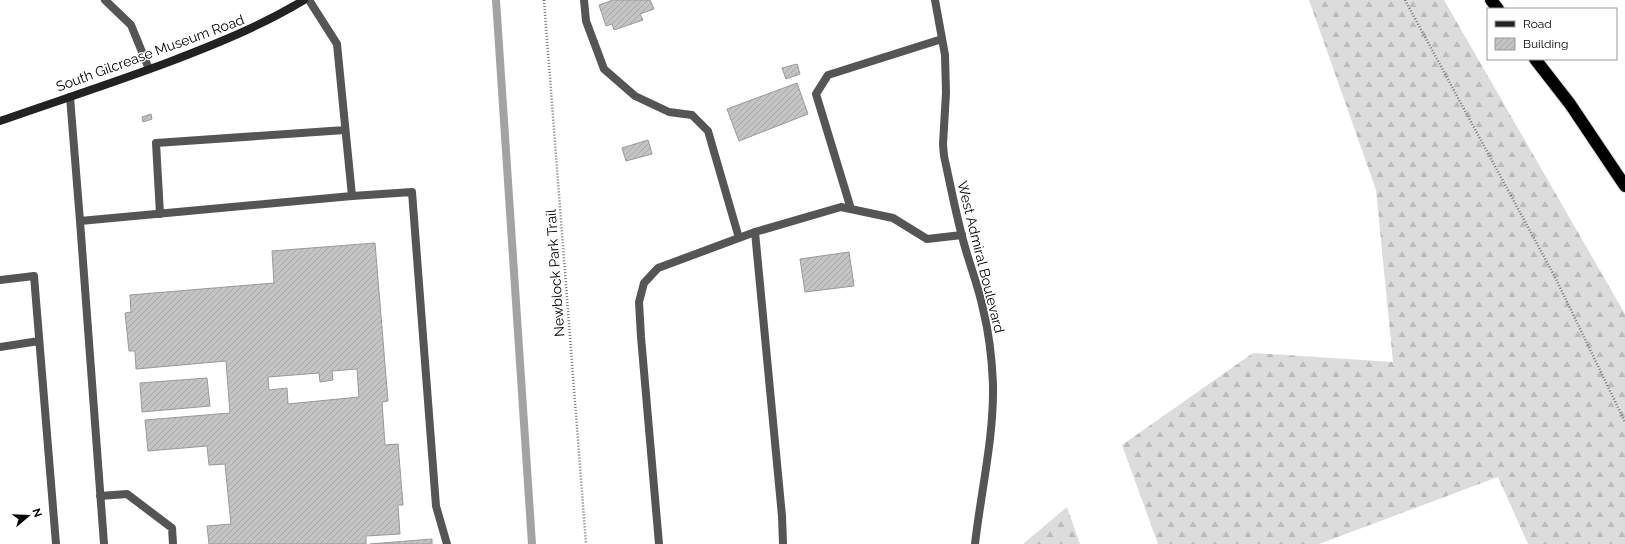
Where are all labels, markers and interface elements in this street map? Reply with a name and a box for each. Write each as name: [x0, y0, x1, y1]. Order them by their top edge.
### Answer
legend: [1487, 8, 1617, 60]
street label: South Gilcrease Museum Road: [54, 11, 246, 95]
text: Road: [1523, 17, 1552, 31]
text: Building: [1523, 37, 1569, 51]
street label: West Admiral Boulevard: [954, 179, 1008, 335]
street label: Newblock Park Trail: [543, 208, 567, 337]
north arrow: [8, 496, 48, 536]
text: N: [29, 507, 44, 519]

